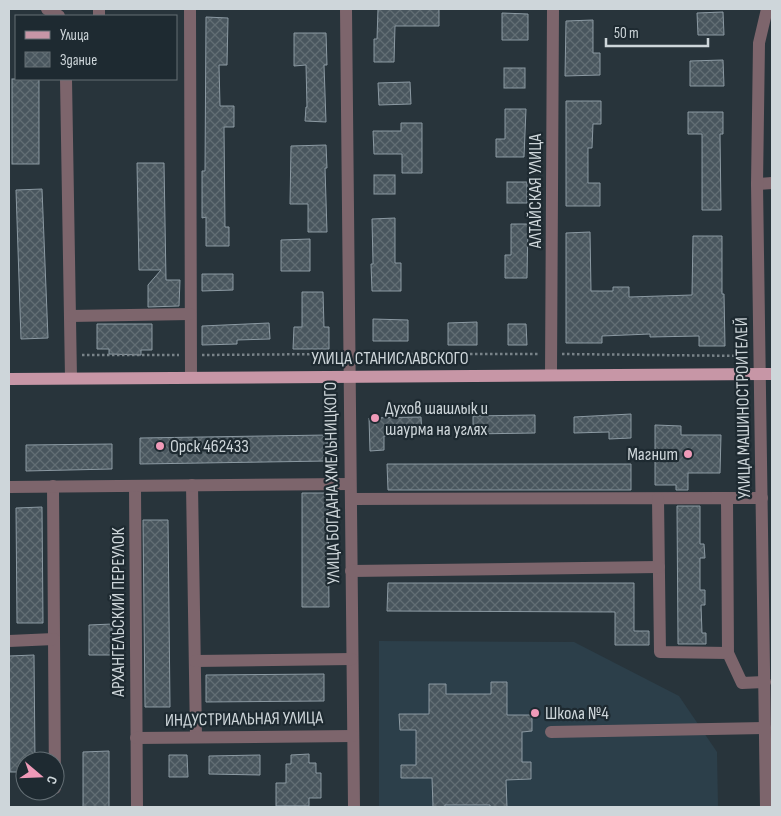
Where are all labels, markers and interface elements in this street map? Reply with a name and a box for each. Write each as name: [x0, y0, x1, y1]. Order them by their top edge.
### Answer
legend: [15, 15, 178, 80]
scale bar: [606, 15, 708, 47]
text: 50 m: [614, 24, 639, 43]
text: Улица: [60, 26, 89, 45]
text: Здание: [60, 51, 97, 70]
street label: АЛТАЙСКАЯ УЛИЦА: [525, 133, 546, 249]
street label: УЛИЦА МАШИНОСТРОИТЕЛЕЙ: [731, 317, 755, 499]
street label: УЛИЦА СТАНИСЛАВСКОГО: [311, 348, 469, 369]
street label: УЛИЦА БОГДАНА ХМЕЛЬНИЦКОГО: [320, 382, 344, 584]
place label: Духов шашлык и шаурма на углях: [385, 398, 488, 440]
marker: Духов шашлык и шаурма на углях: [369, 412, 381, 424]
place label: Орск 462433: [170, 436, 249, 457]
marker: Орск 462433: [154, 440, 166, 452]
place label: Магнит: [627, 444, 678, 465]
marker: Магнит: [682, 448, 694, 460]
street label: АРХАНГЕЛЬСКИЙ ПЕРЕУЛОК: [108, 526, 129, 698]
place label: Школа №4: [545, 703, 609, 724]
street label: ИНДУСТРИАЛЬНАЯ УЛИЦА: [165, 707, 324, 731]
marker: Школа №4: [529, 707, 541, 719]
north arrow: [15, 751, 65, 801]
text: С: [43, 774, 61, 786]

